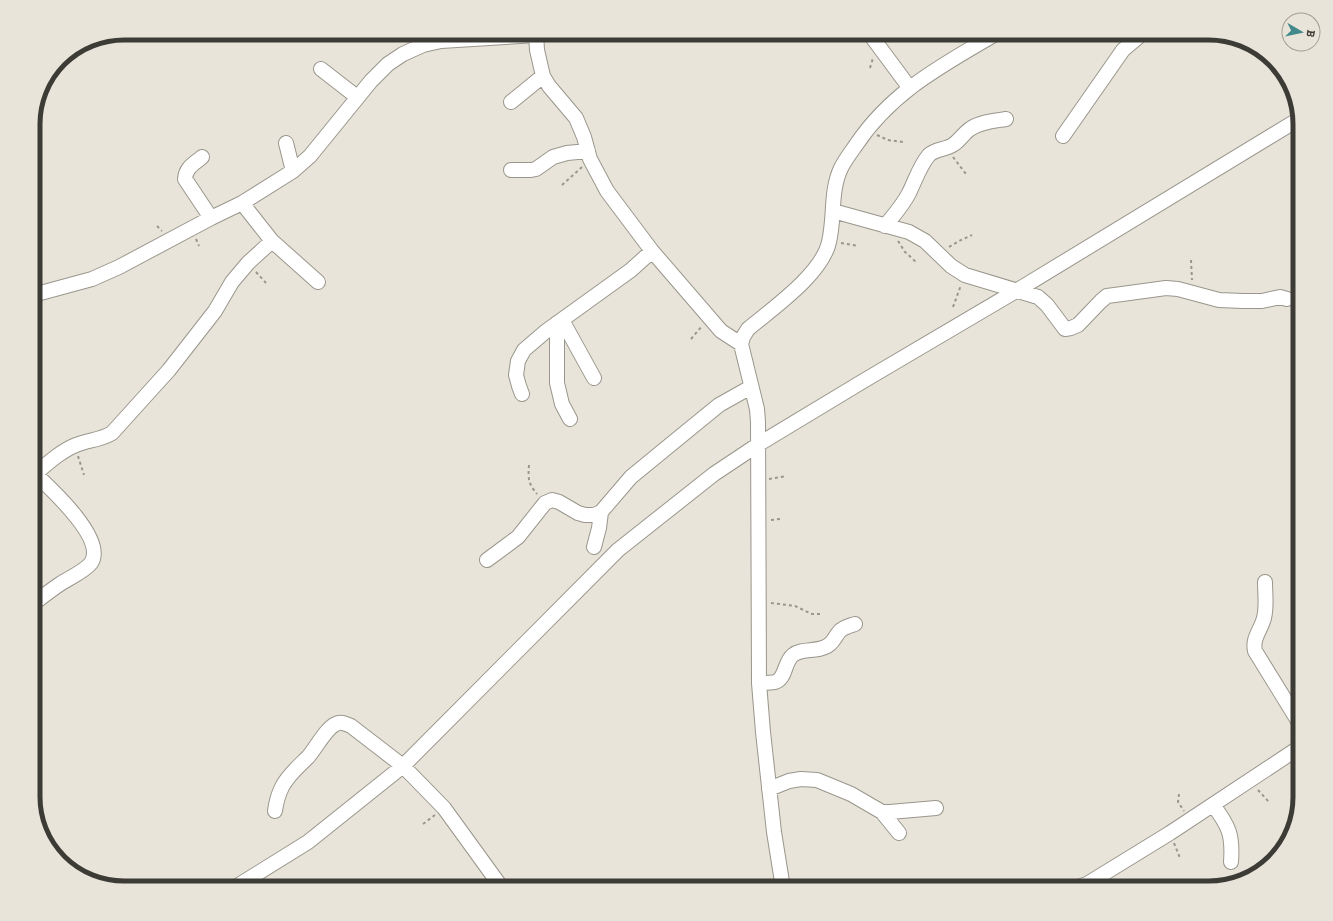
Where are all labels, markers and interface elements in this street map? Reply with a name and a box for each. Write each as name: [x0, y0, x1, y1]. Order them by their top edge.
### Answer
north arrow: [1281, 12, 1321, 52]
text: B: [1303, 29, 1318, 38]

